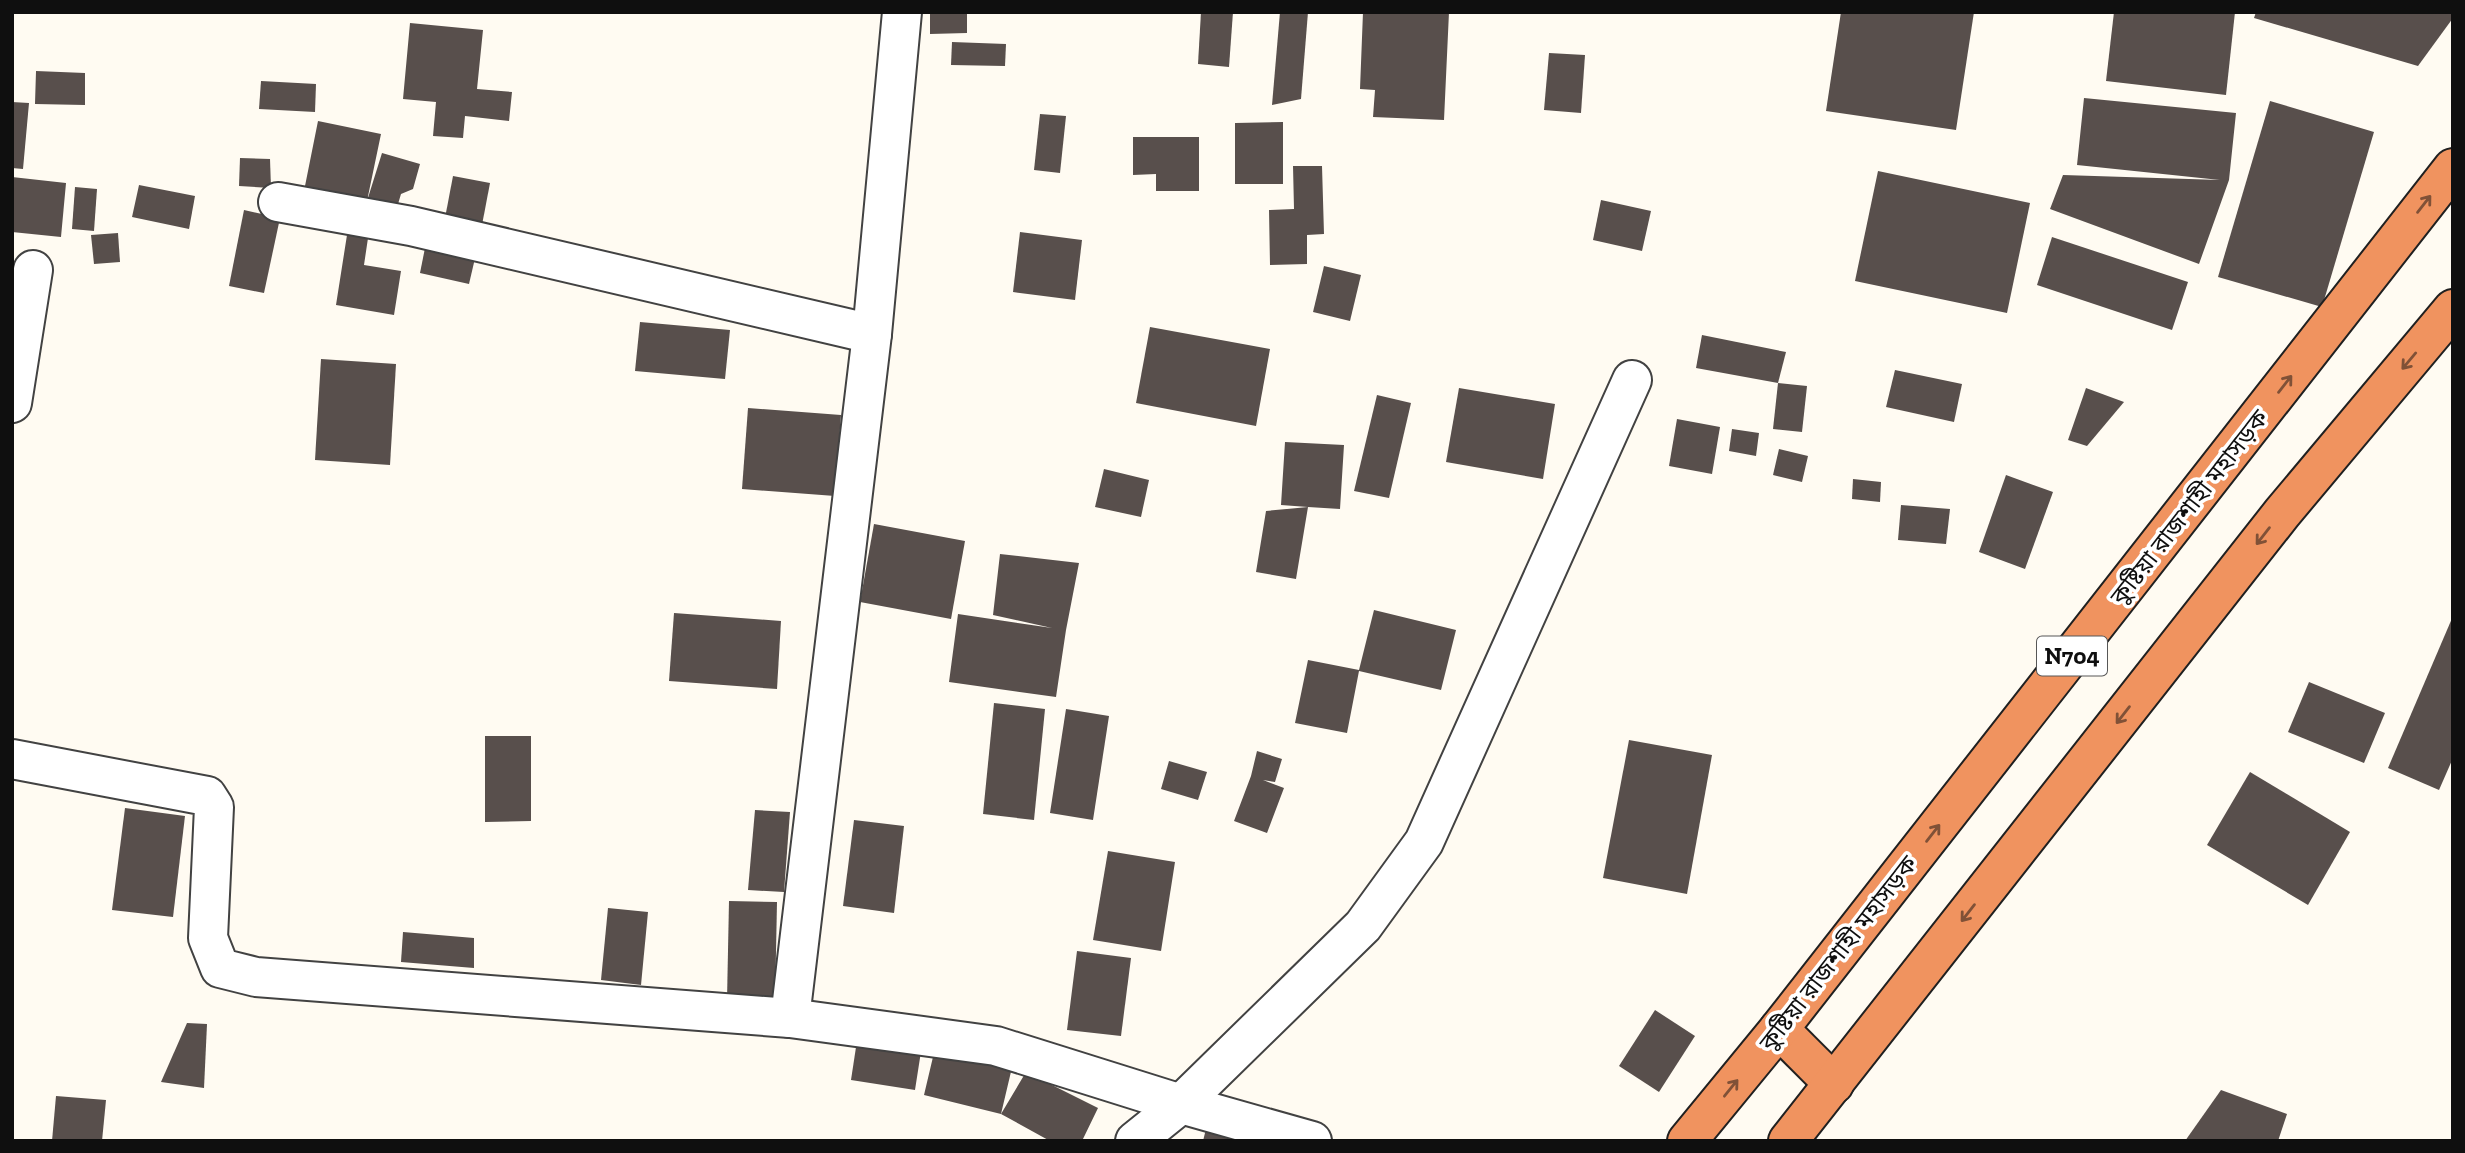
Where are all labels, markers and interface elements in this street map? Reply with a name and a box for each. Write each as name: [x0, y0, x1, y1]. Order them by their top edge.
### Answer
one-way arrow: [2417, 195, 2432, 214]
one-way arrow: [2401, 351, 2417, 369]
one-way arrow: [2277, 375, 2292, 394]
street label: কুষ্টিয়া রাজশাহী মহাসড়ক: [2103, 403, 2275, 611]
one-way arrow: [2256, 526, 2271, 544]
road number: N704: [2037, 636, 2107, 676]
one-way arrow: [2116, 705, 2131, 723]
one-way arrow: [1925, 824, 1940, 843]
street label: কুষ্টিয়া রাজশাহী মহাসড়ক: [1752, 849, 1924, 1057]
one-way arrow: [1960, 904, 1975, 922]
one-way arrow: [1723, 1079, 1739, 1097]

